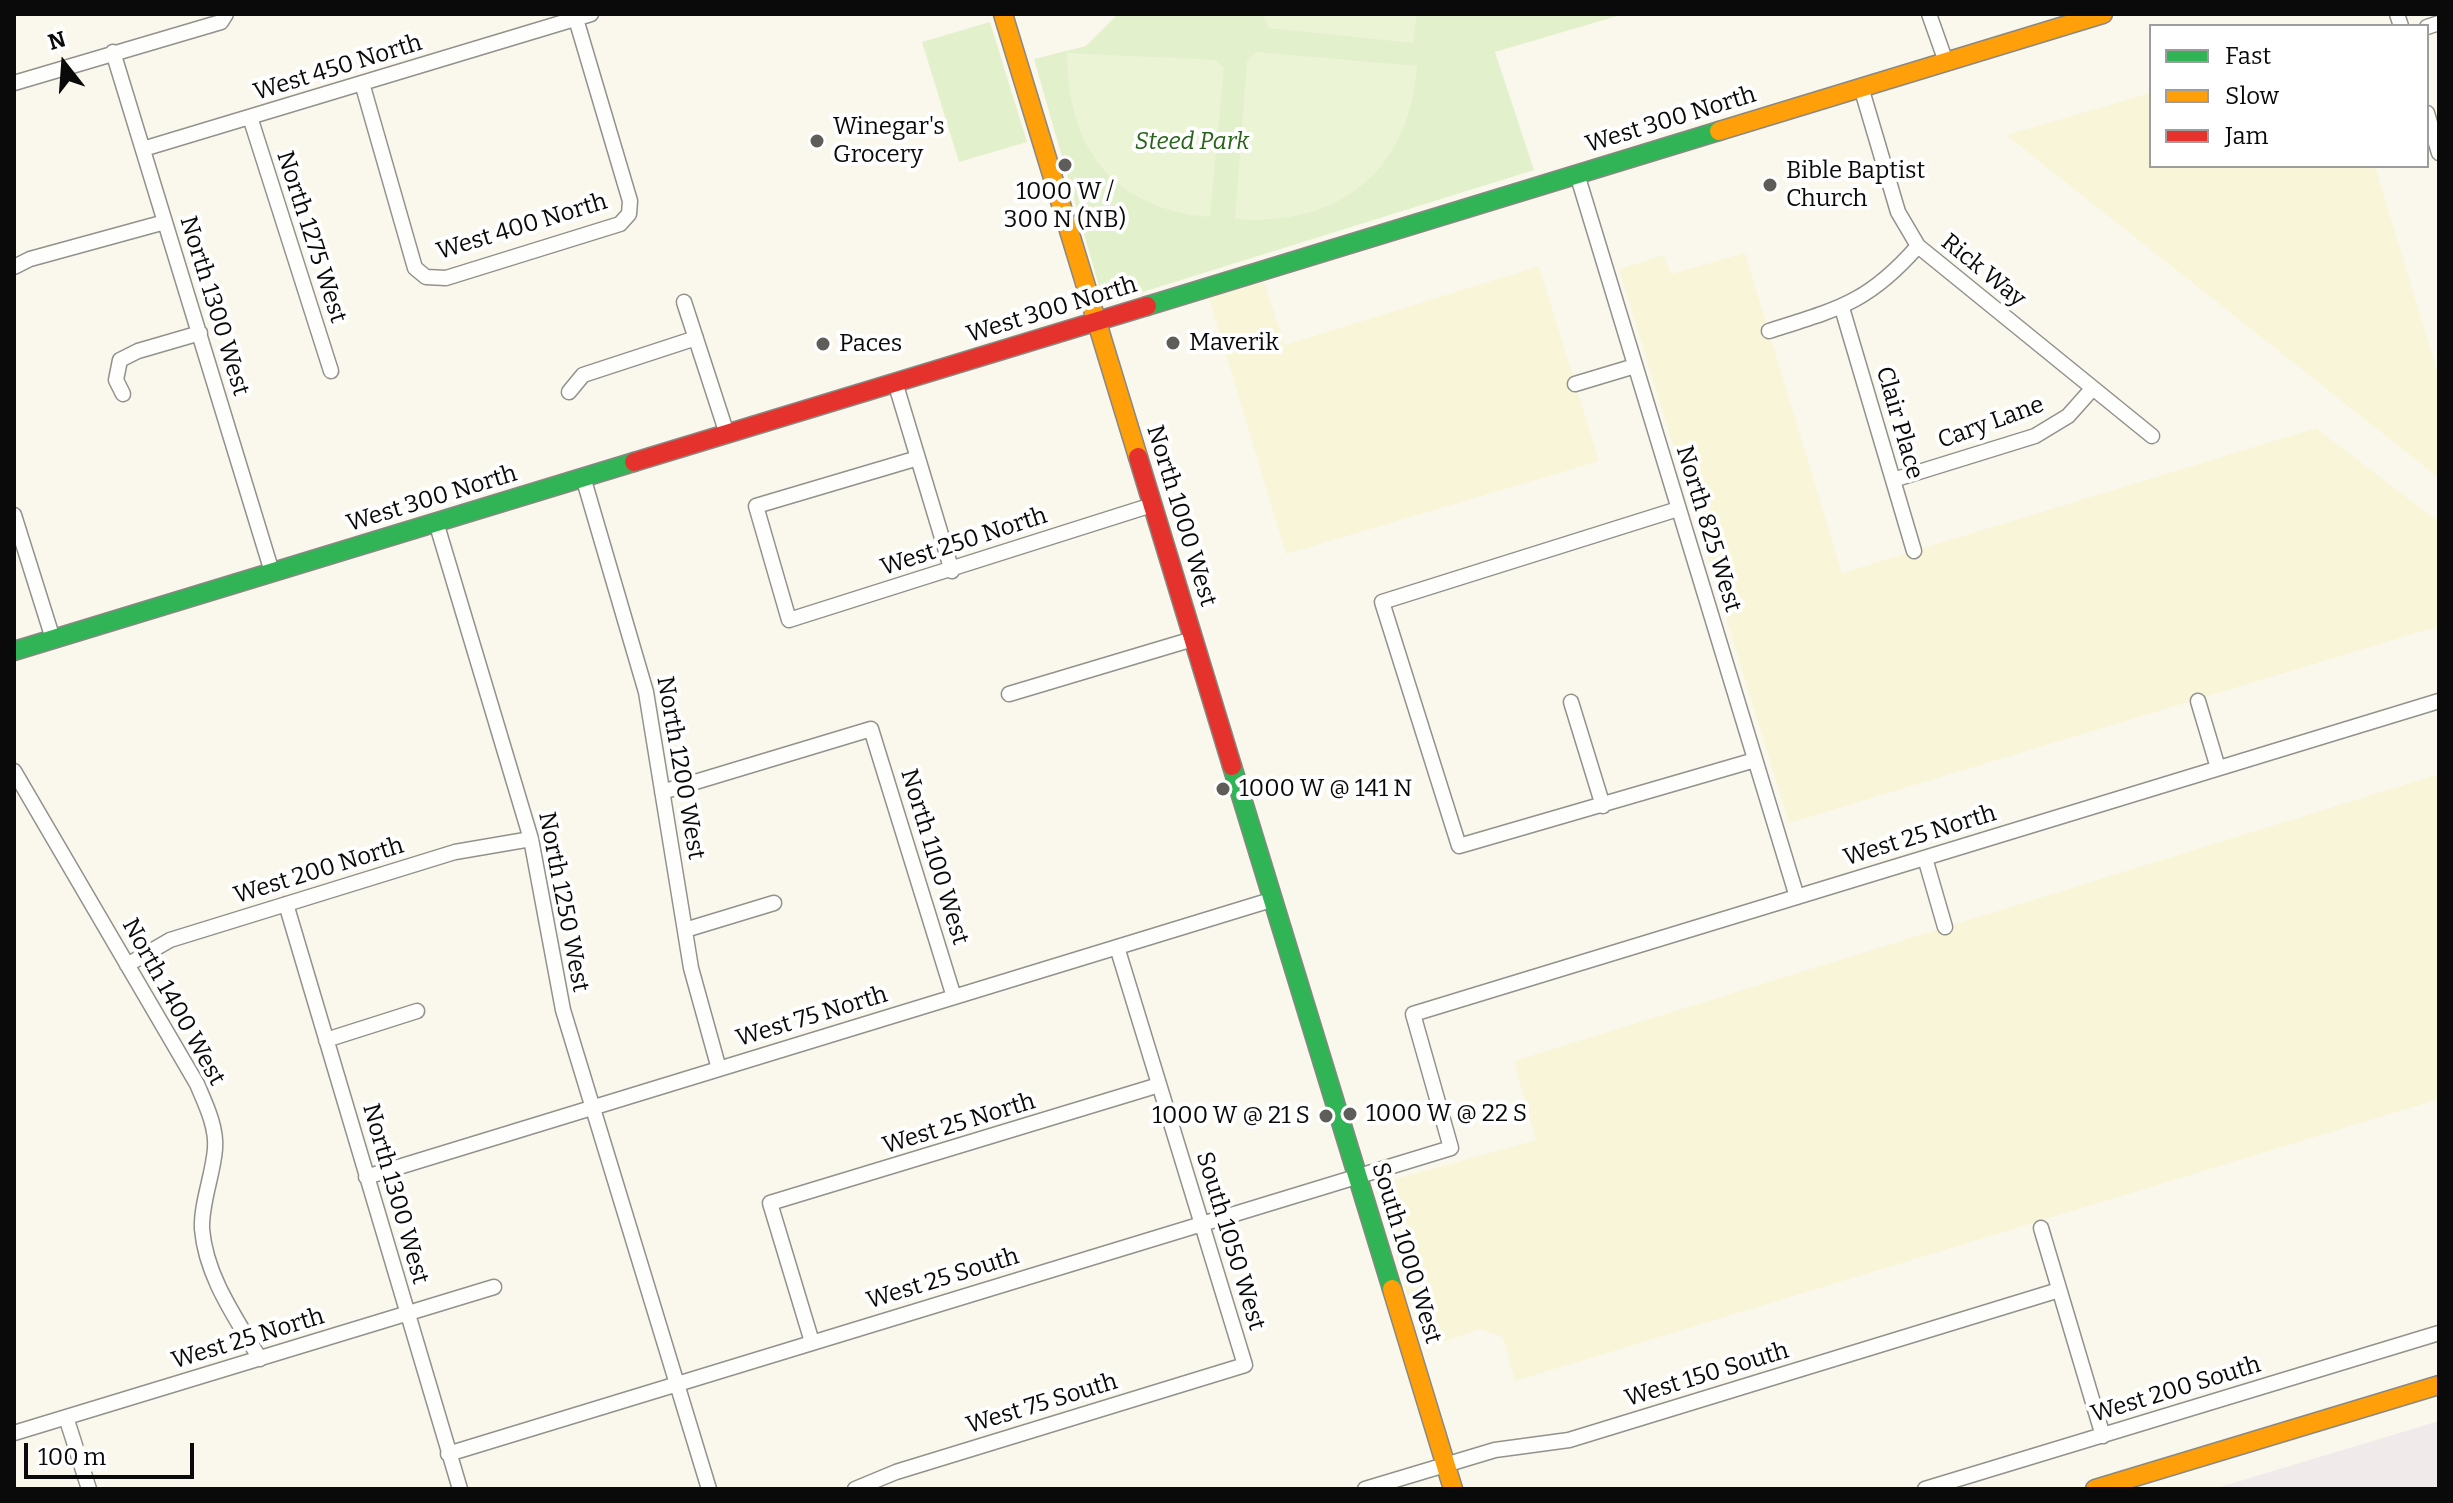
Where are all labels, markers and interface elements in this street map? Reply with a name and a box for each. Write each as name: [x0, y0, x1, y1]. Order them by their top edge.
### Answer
north arrow: [24, 24, 104, 104]
legend: [2149, 24, 2429, 168]
text: N: [45, 25, 69, 56]
street label: West 450 North: [250, 29, 426, 107]
text: Fast: [2225, 42, 2271, 70]
street label: West 300 North: [1582, 80, 1760, 160]
text: Slow: [2225, 82, 2279, 110]
place label: Winegar's Grocery: [833, 113, 945, 169]
text: Jam: [2225, 122, 2268, 150]
park label: Steed Park: [1135, 128, 1249, 156]
marker: Winegar's Grocery: [808, 132, 826, 150]
street label: North 1275 West: [270, 147, 352, 327]
marker: 1000 W / 300 N (NB): [1056, 156, 1074, 174]
place label: Bible Baptist Church: [1786, 157, 1925, 213]
marker: Bible Baptist Church: [1761, 176, 1779, 194]
place label: 1000 W / 300 N (NB): [1004, 178, 1126, 234]
street label: West 400 North: [433, 187, 611, 267]
street label: North 1300 West: [173, 213, 255, 399]
street label: Rick Way: [1935, 228, 2031, 314]
street label: West 300 North: [963, 270, 1141, 350]
place label: Maverik: [1189, 329, 1279, 357]
place label: Paces: [839, 330, 902, 358]
marker: Maverik: [1164, 334, 1182, 352]
marker: Paces: [814, 335, 832, 353]
street label: Clair Place: [1869, 363, 1929, 483]
street label: Cary Lane: [1934, 390, 2048, 456]
street label: North 1000 West: [1140, 422, 1222, 610]
street label: North 825 West: [1669, 442, 1747, 616]
street label: West 300 North: [343, 459, 521, 539]
street label: West 250 North: [877, 502, 1051, 582]
street label: North 1200 West: [650, 674, 710, 862]
street label: North 1100 West: [894, 766, 974, 948]
place label: 1000 W @ 141 N: [1239, 775, 1412, 803]
marker: 1000 W @ 141 N: [1214, 780, 1232, 798]
street label: West 25 North: [1840, 799, 2000, 873]
street label: North 1250 West: [531, 809, 595, 995]
street label: West 200 North: [231, 832, 407, 910]
street label: North 1400 West: [115, 913, 231, 1091]
street label: West 75 North: [733, 980, 891, 1054]
street label: West 25 North: [879, 1087, 1039, 1161]
street label: North 1300 West: [355, 1100, 435, 1288]
place label: 1000 W @ 22 S: [1366, 1100, 1527, 1128]
place label: 1000 W @ 21 S: [1152, 1102, 1310, 1130]
marker: 1000 W @ 22 S: [1341, 1105, 1359, 1123]
marker: 1000 W @ 21 S: [1317, 1107, 1335, 1125]
street label: South 1050 West: [1189, 1148, 1271, 1334]
street label: South 1000 West: [1365, 1159, 1447, 1347]
street label: West 25 South: [863, 1242, 1023, 1316]
street label: West 25 North: [168, 1302, 328, 1376]
street label: West 150 South: [1622, 1336, 1792, 1414]
street label: West 200 South: [2088, 1351, 2264, 1429]
street label: West 75 South: [963, 1367, 1121, 1441]
scale bar: [28, 1427, 198, 1477]
text: 100 m: [38, 1443, 106, 1471]

